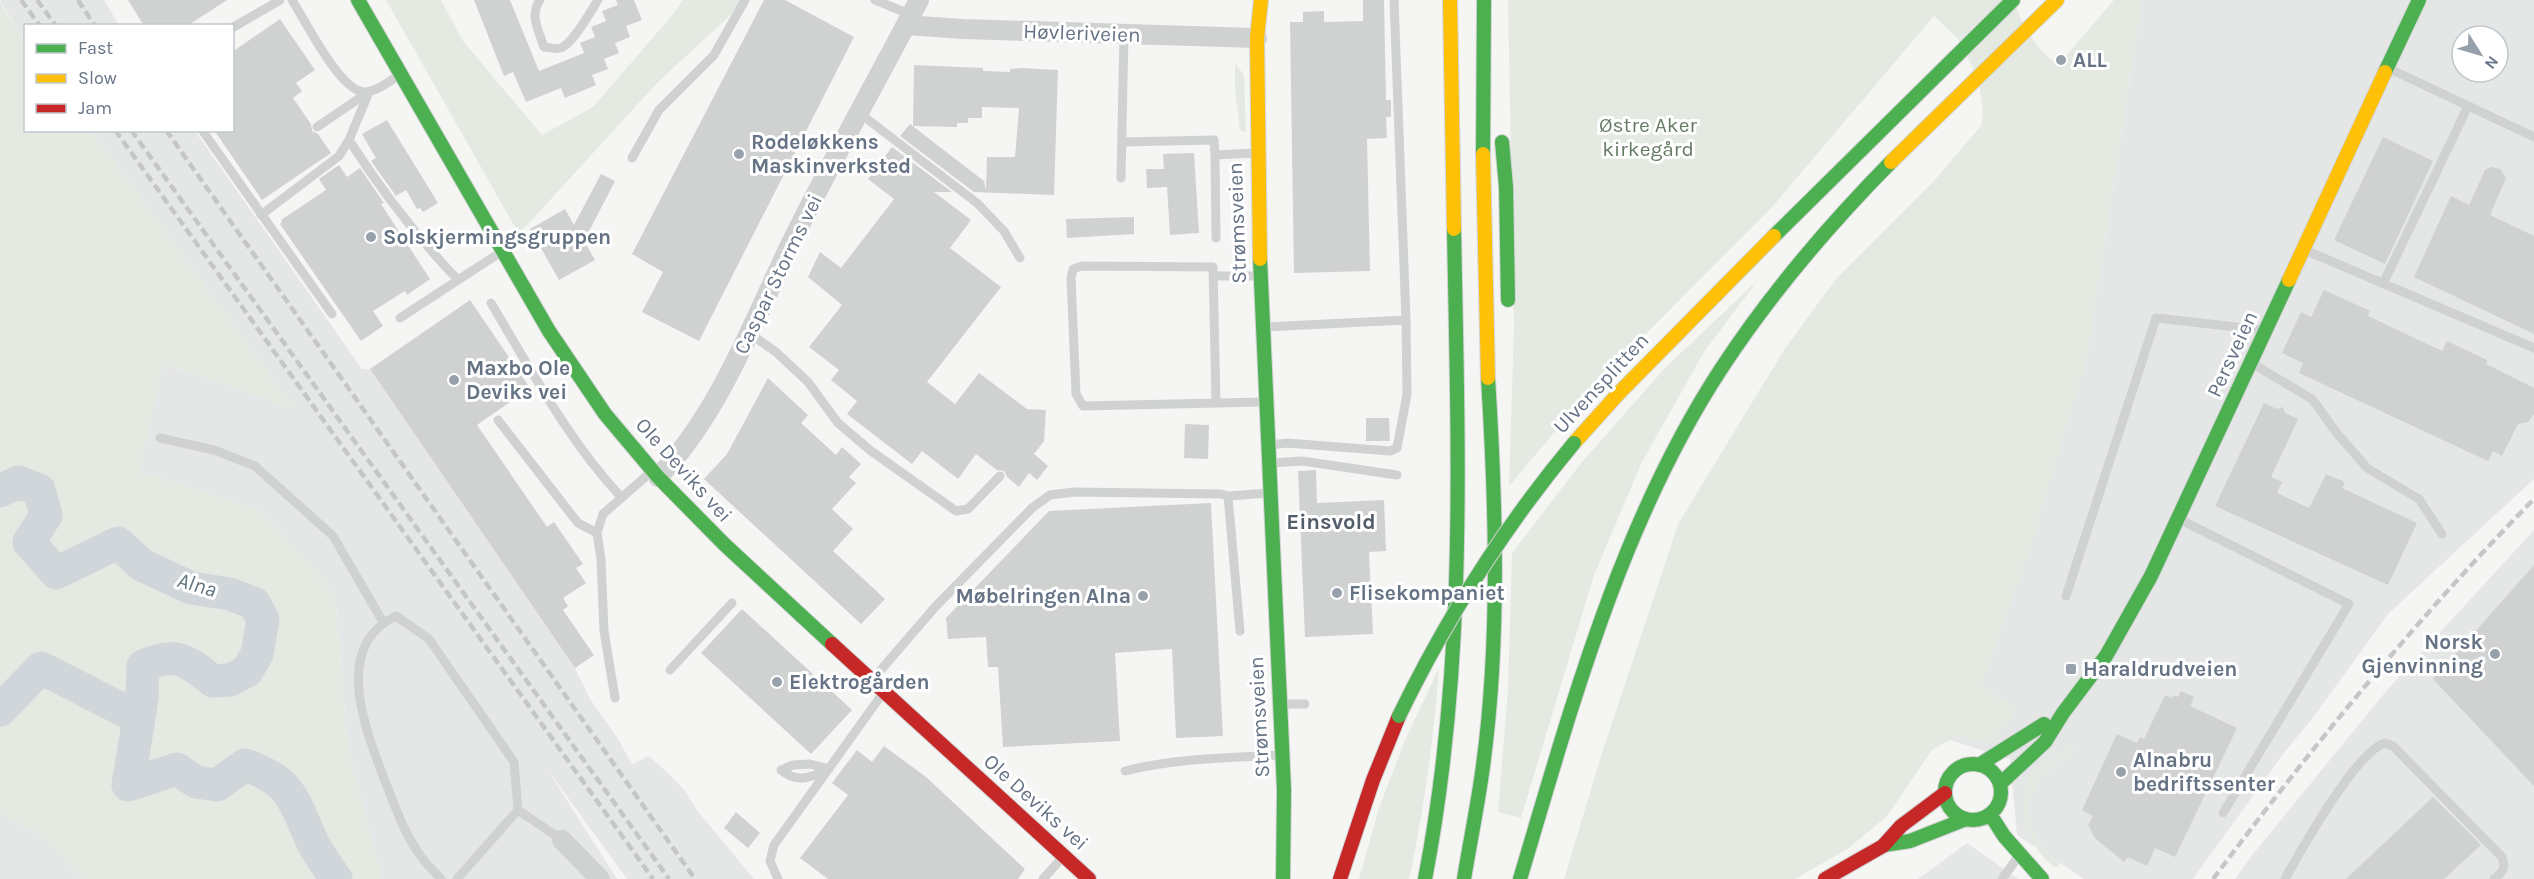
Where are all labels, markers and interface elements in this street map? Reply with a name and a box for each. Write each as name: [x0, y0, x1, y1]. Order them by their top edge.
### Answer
street label: Høvleriveien: [1023, 19, 1141, 47]
legend: [24, 24, 234, 132]
north arrow: [2450, 24, 2510, 84]
text: Fast: [78, 37, 113, 59]
place label: ALL: [2073, 48, 2108, 72]
text: N: [2481, 52, 2503, 73]
marker: ALL: [2054, 53, 2068, 67]
text: Slow: [78, 67, 117, 89]
text: Jam: [78, 97, 112, 119]
park label: Østre Aker kirkegård: [1599, 113, 1697, 161]
place label: Rodeløkkens Maskinverksted: [751, 130, 911, 178]
marker: Rodeløkkens Maskinverksted: [732, 147, 746, 161]
street label: Strømsveien: [1223, 162, 1251, 284]
street label: Caspar Storms vei: [729, 190, 827, 358]
place label: Solskjermingsgruppen: [383, 225, 611, 249]
marker: Solskjermingsgruppen: [364, 230, 378, 244]
street label: Persveien: [2202, 307, 2262, 401]
street label: Ulvensplitten: [1548, 328, 1654, 438]
place label: Maxbo Ole Deviks vei: [466, 356, 570, 404]
marker: Maxbo Ole Deviks vei: [447, 373, 461, 387]
street label: Ole Deviks vei: [631, 413, 737, 527]
district label: Einsvold: [1286, 509, 1376, 535]
water label: Alna: [174, 567, 220, 603]
place label: Flisekompaniet: [1349, 581, 1505, 605]
place label: Møbelringen Alna: [955, 584, 1131, 608]
marker: Flisekompaniet: [1330, 586, 1344, 600]
marker: Møbelringen Alna: [1136, 589, 1150, 603]
place label: Norsk Gjenvinning: [2361, 630, 2484, 678]
marker: Norsk Gjenvinning: [2488, 647, 2502, 661]
street label: Strømsveien: [1244, 656, 1274, 778]
place label: Haraldrudveien: [2083, 657, 2237, 681]
marker: Haraldrudveien: [2064, 662, 2078, 676]
place label: Elektrogården: [789, 670, 930, 694]
marker: Elektrogården: [770, 675, 784, 689]
place label: Alnabru bedriftssenter: [2133, 748, 2276, 796]
street label: Ole Deviks vei: [979, 749, 1093, 855]
marker: Alnabru bedriftssenter: [2114, 765, 2128, 779]

